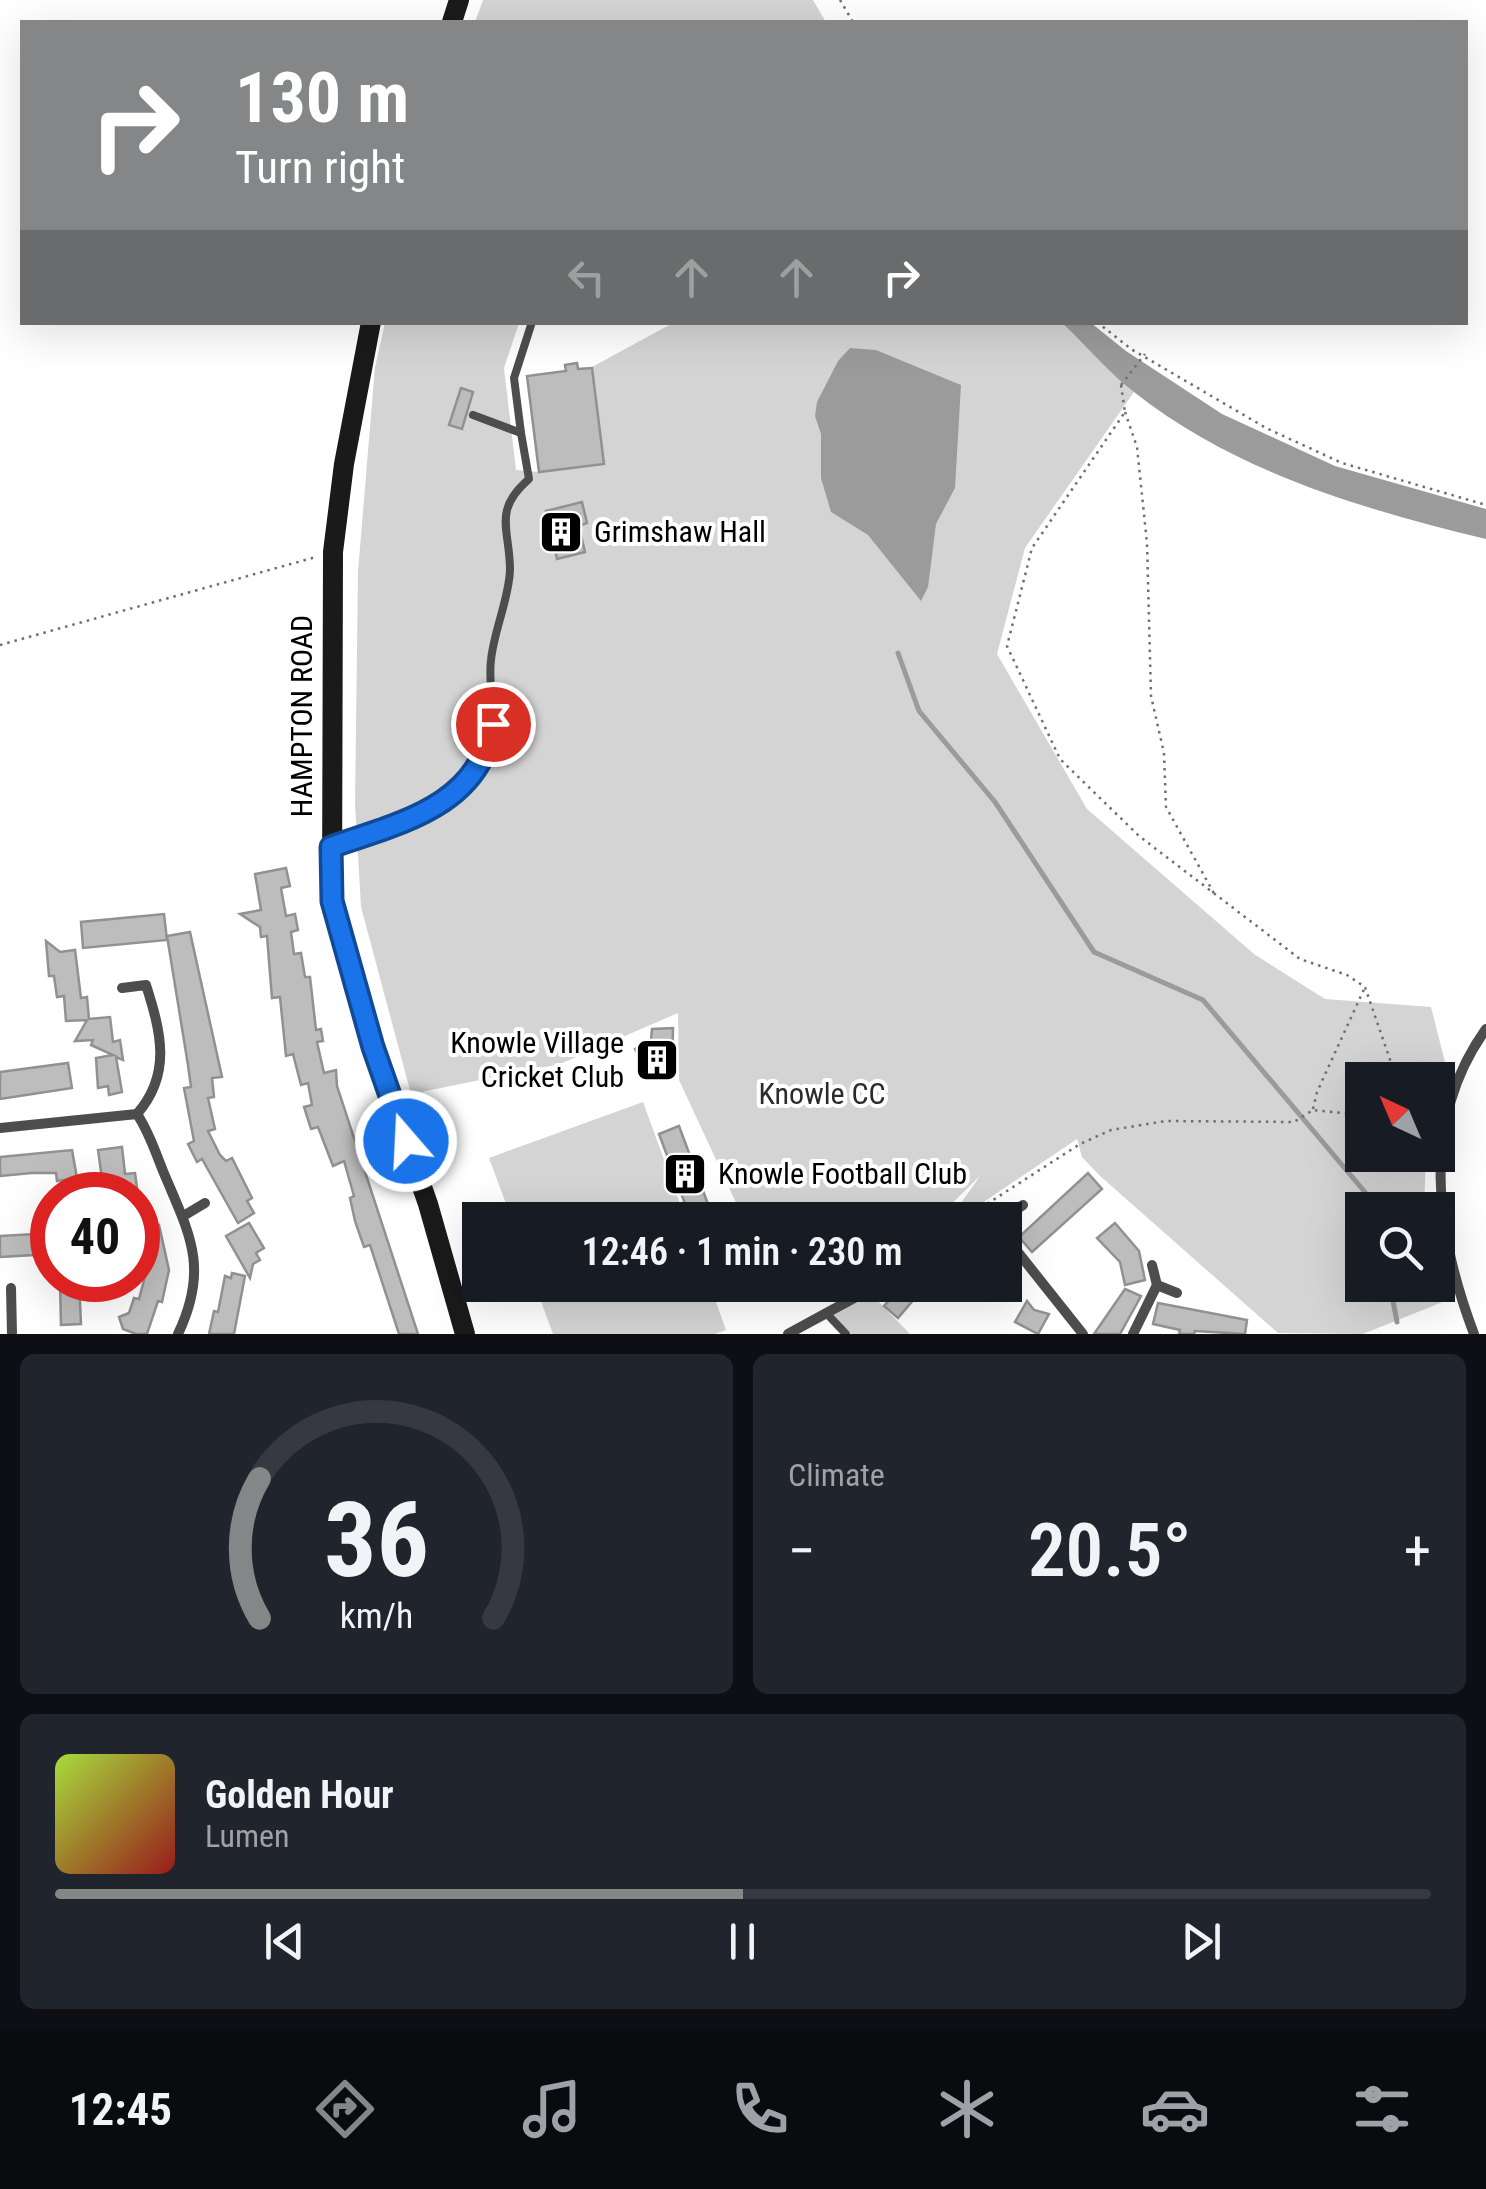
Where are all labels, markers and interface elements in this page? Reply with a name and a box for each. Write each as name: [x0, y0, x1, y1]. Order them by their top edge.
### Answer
text: 130 m: [235, 57, 409, 139]
icon: right: [70, 60, 200, 190]
text: Turn right: [235, 141, 405, 194]
icon: left: [559, 250, 614, 305]
icon: ahead: [664, 250, 719, 305]
icon: ahead: [769, 250, 824, 305]
icon: right: [874, 250, 929, 305]
building icon: Grimshaw Hall: [538, 509, 584, 555]
place label: Grimshaw Hall: [594, 514, 766, 549]
street label: HAMPTON ROAD: [284, 615, 319, 817]
pin: [451, 682, 536, 767]
icon: arrive: [466, 697, 521, 752]
place label: Knowle Village Cricket Club: [450, 1025, 624, 1094]
building icon: Knowle Village Cricket Club: [634, 1037, 680, 1083]
north arrow: [1345, 1062, 1455, 1172]
map controls: [1345, 1062, 1455, 1302]
park label: Knowle CC: [759, 1076, 885, 1111]
position arrow: [354, 1089, 458, 1193]
building icon: Knowle Football Club: [662, 1151, 708, 1197]
place label: Knowle Football Club: [718, 1156, 967, 1191]
speed limit sign: 40: [30, 1172, 160, 1302]
button: search: [1345, 1192, 1455, 1302]
text: 12:46 · 1 min · 230 m: [582, 1230, 902, 1274]
text: Climate: [788, 1456, 885, 1494]
text: 36: [324, 1480, 429, 1601]
text: 20.5°: [1028, 1506, 1191, 1594]
text: −: [788, 1519, 816, 1583]
text: +: [1404, 1519, 1431, 1583]
text: km/h: [340, 1595, 413, 1637]
text: Golden Hour: [205, 1773, 394, 1817]
text: Lumen: [205, 1817, 290, 1855]
icon: previous: [257, 1914, 312, 1969]
icon: pause: [715, 1914, 770, 1969]
icon: next: [1174, 1914, 1229, 1969]
icon: directions: [310, 2074, 380, 2144]
icon: music: [517, 2074, 587, 2144]
icon: phone: [725, 2074, 795, 2144]
icon: climate: [932, 2074, 1002, 2144]
icon: car: [1140, 2074, 1210, 2144]
icon: filters: [1347, 2074, 1417, 2144]
text: 12:45: [69, 2083, 172, 2136]

